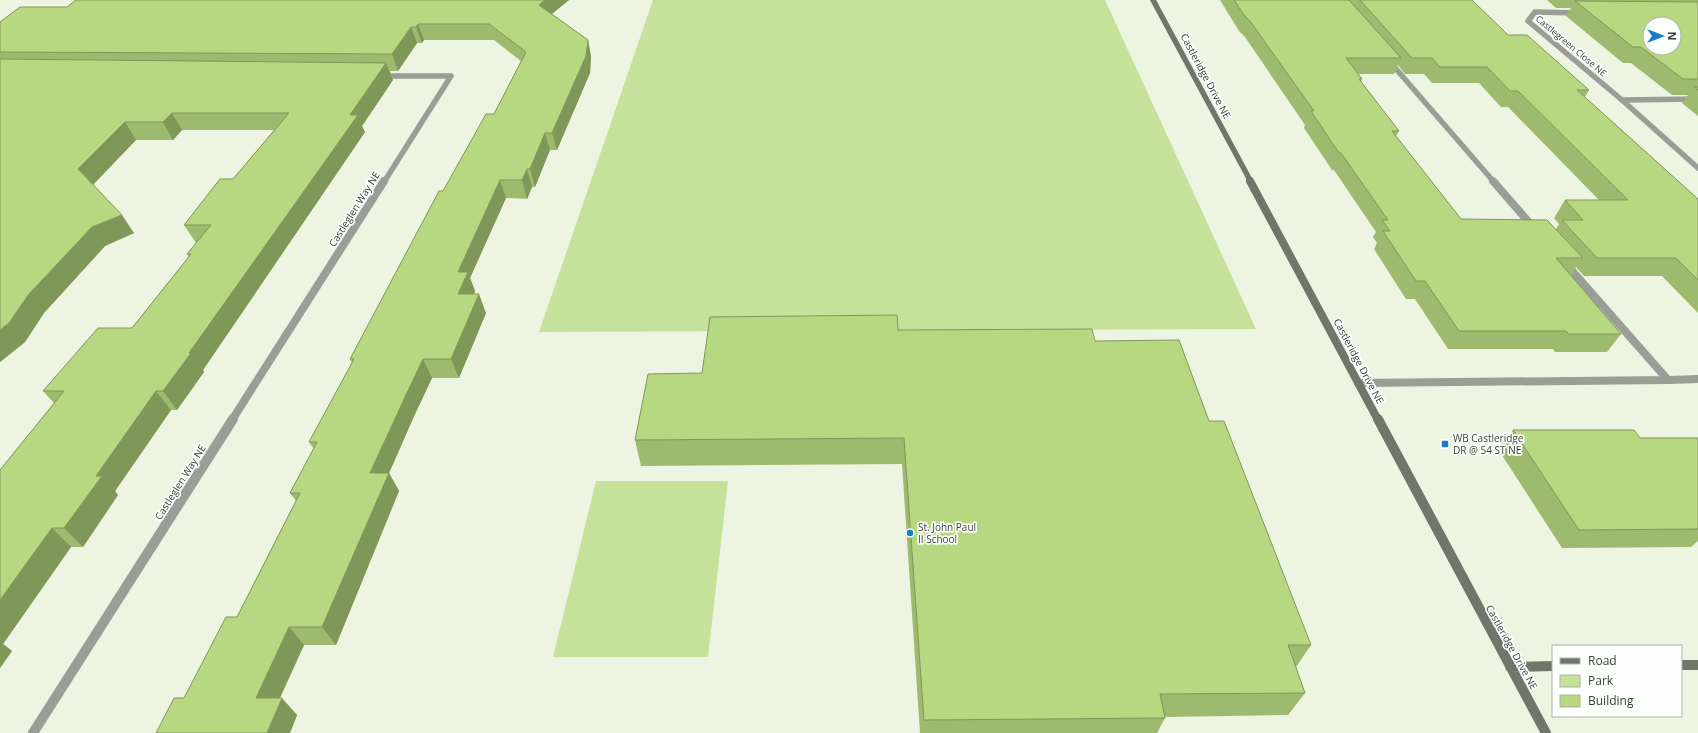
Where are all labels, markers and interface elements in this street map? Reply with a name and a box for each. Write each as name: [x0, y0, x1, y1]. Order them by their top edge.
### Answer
street label: Castlegreen Close NE: [1533, 12, 1610, 79]
north arrow: [1642, 16, 1682, 56]
street label: Castleridge Drive NE: [1178, 31, 1234, 121]
text: N: [1665, 32, 1680, 40]
street label: Castleglen Way NE: [325, 169, 383, 249]
street label: Castleridge Drive NE: [1331, 316, 1387, 406]
place label: WB Castleridge DR @ 54 ST NE: [1453, 431, 1524, 457]
marker: WB Castleridge DR @ 54 ST NE: [1440, 439, 1450, 449]
street label: Castleglen Way NE: [151, 442, 209, 522]
place label: St. John Paul II School: [918, 520, 976, 546]
marker: St. John Paul II School: [905, 528, 915, 538]
street label: Castleridge Drive NE: [1483, 602, 1541, 692]
legend: [1552, 645, 1682, 717]
text: Road: [1588, 652, 1617, 669]
text: Park: [1588, 672, 1614, 689]
text: Building: [1588, 692, 1634, 709]

